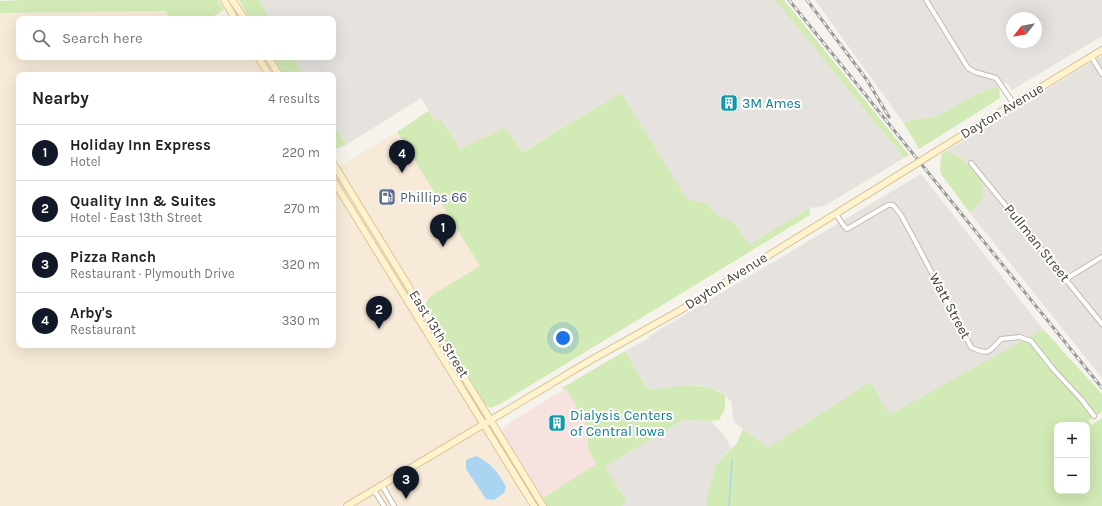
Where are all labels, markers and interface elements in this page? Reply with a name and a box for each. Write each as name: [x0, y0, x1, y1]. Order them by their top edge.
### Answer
north arrow: [1006, 12, 1042, 48]
search box: [16, 16, 336, 60]
icon: search: [30, 27, 52, 49]
text: Search here: [62, 29, 143, 47]
street label: Dayton Avenue: [957, 79, 1047, 143]
text: Nearby: [32, 88, 89, 108]
text: 4 results: [268, 91, 320, 106]
building icon: 3M Ames: [719, 93, 739, 113]
place label: 3M Ames: [742, 95, 801, 112]
text: Holiday Inn Express: [70, 136, 211, 154]
pin: 4: [389, 140, 415, 173]
text: 1: [43, 145, 47, 160]
text: 220 m: [282, 145, 320, 160]
text: Hotel: [70, 154, 101, 169]
fuel station icon: Phillips 66: [377, 187, 397, 207]
place label: Phillips 66: [400, 189, 467, 206]
text: Quality Inn & Suites: [70, 192, 216, 210]
text: 2: [41, 201, 49, 216]
text: 270 m: [283, 201, 320, 216]
street label: Pullman Street: [1000, 201, 1074, 285]
text: Hotel · East 13th Street: [70, 210, 202, 225]
pin: 1: [430, 214, 456, 247]
text: Pizza Ranch: [70, 248, 156, 266]
street label: Dayton Avenue: [682, 249, 770, 313]
text: 3: [41, 257, 49, 272]
text: 320 m: [282, 257, 320, 272]
text: Restaurant · Plymouth Drive: [70, 266, 235, 281]
street label: Watt Street: [926, 270, 974, 342]
street label: East 13th Street: [405, 287, 473, 381]
pin: 2: [366, 296, 392, 329]
text: Arby's: [70, 304, 113, 322]
text: 4: [41, 313, 49, 328]
text: 330 m: [282, 313, 320, 328]
text: Restaurant: [70, 322, 136, 337]
your location: [553, 328, 573, 348]
place label: Dialysis Centers of Central Iowa: [570, 407, 673, 440]
building icon: Dialysis Centers of Central Iowa: [547, 413, 567, 433]
map controls: [1054, 422, 1090, 494]
button: +: [1054, 422, 1090, 458]
button: −: [1054, 458, 1090, 494]
pin: 3: [393, 466, 419, 499]

